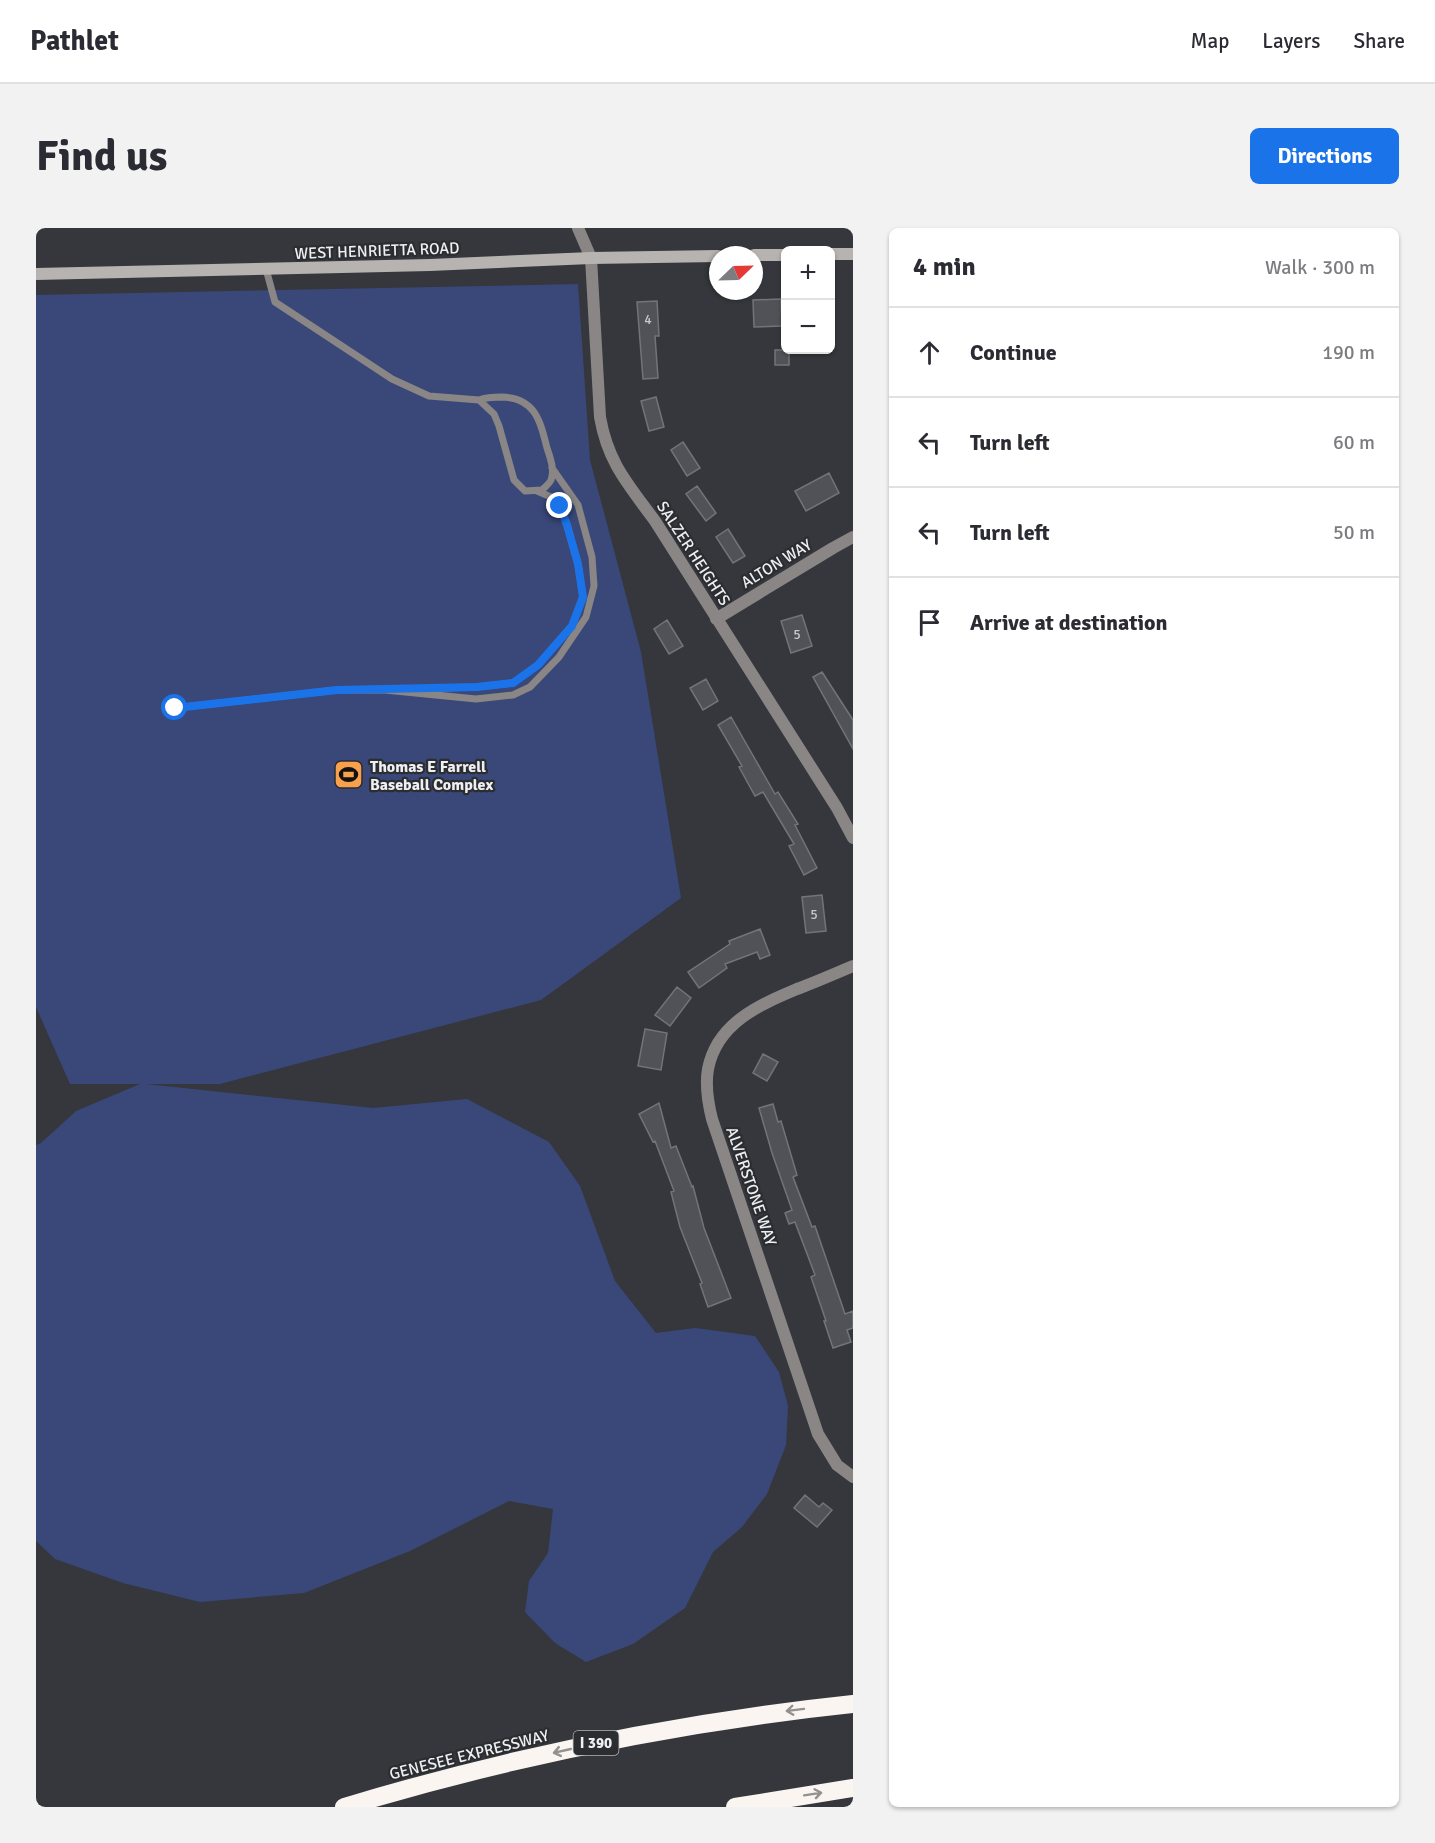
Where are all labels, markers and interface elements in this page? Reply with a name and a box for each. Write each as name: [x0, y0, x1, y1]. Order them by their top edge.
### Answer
text: Pathlet: [30, 24, 119, 58]
text: Map: [1191, 28, 1229, 54]
text: Layers: [1262, 28, 1320, 54]
text: Share: [1353, 28, 1405, 54]
button: Directions: [1250, 128, 1399, 184]
text: Find us: [36, 131, 167, 182]
street label: WEST HENRIETTA ROAD: [294, 238, 460, 264]
north arrow: [709, 246, 763, 300]
map controls: [781, 246, 835, 354]
button: +: [781, 246, 835, 300]
text: 4 min: [913, 251, 976, 283]
text: Walk · 300 m: [1265, 255, 1375, 280]
button: −: [781, 300, 835, 354]
house number: 4: [644, 311, 652, 328]
icon: ahead: [913, 336, 946, 369]
text: Continue: [970, 339, 1057, 366]
text: 190 m: [1322, 340, 1375, 365]
icon: left: [913, 426, 946, 459]
text: Turn left: [970, 429, 1050, 456]
text: 60 m: [1333, 430, 1375, 455]
route end: [546, 492, 572, 518]
street label: SALZER HEIGHTS: [652, 498, 734, 610]
icon: left: [913, 516, 946, 549]
text: Turn left: [970, 519, 1050, 546]
text: 50 m: [1333, 520, 1375, 545]
street label: ALTON WAY: [738, 535, 815, 593]
icon: arrive: [913, 606, 946, 639]
text: Arrive at destination: [970, 609, 1167, 636]
house number: 5: [793, 626, 801, 643]
route start: [161, 694, 187, 720]
place label: Thomas E Farrell Baseball Complex: [370, 757, 494, 795]
sports icon: Thomas E Farrell Baseball Complex: [333, 759, 365, 791]
house number: 5: [810, 906, 818, 923]
street label: ALVERSTONE WAY: [721, 1124, 781, 1248]
one-way arrow: [785, 1705, 805, 1716]
street label: GENESEE EXPRESSWAY: [387, 1725, 551, 1784]
road number: I 390: [574, 1731, 618, 1755]
one-way arrow: [552, 1746, 571, 1758]
one-way arrow: [803, 1788, 822, 1799]

